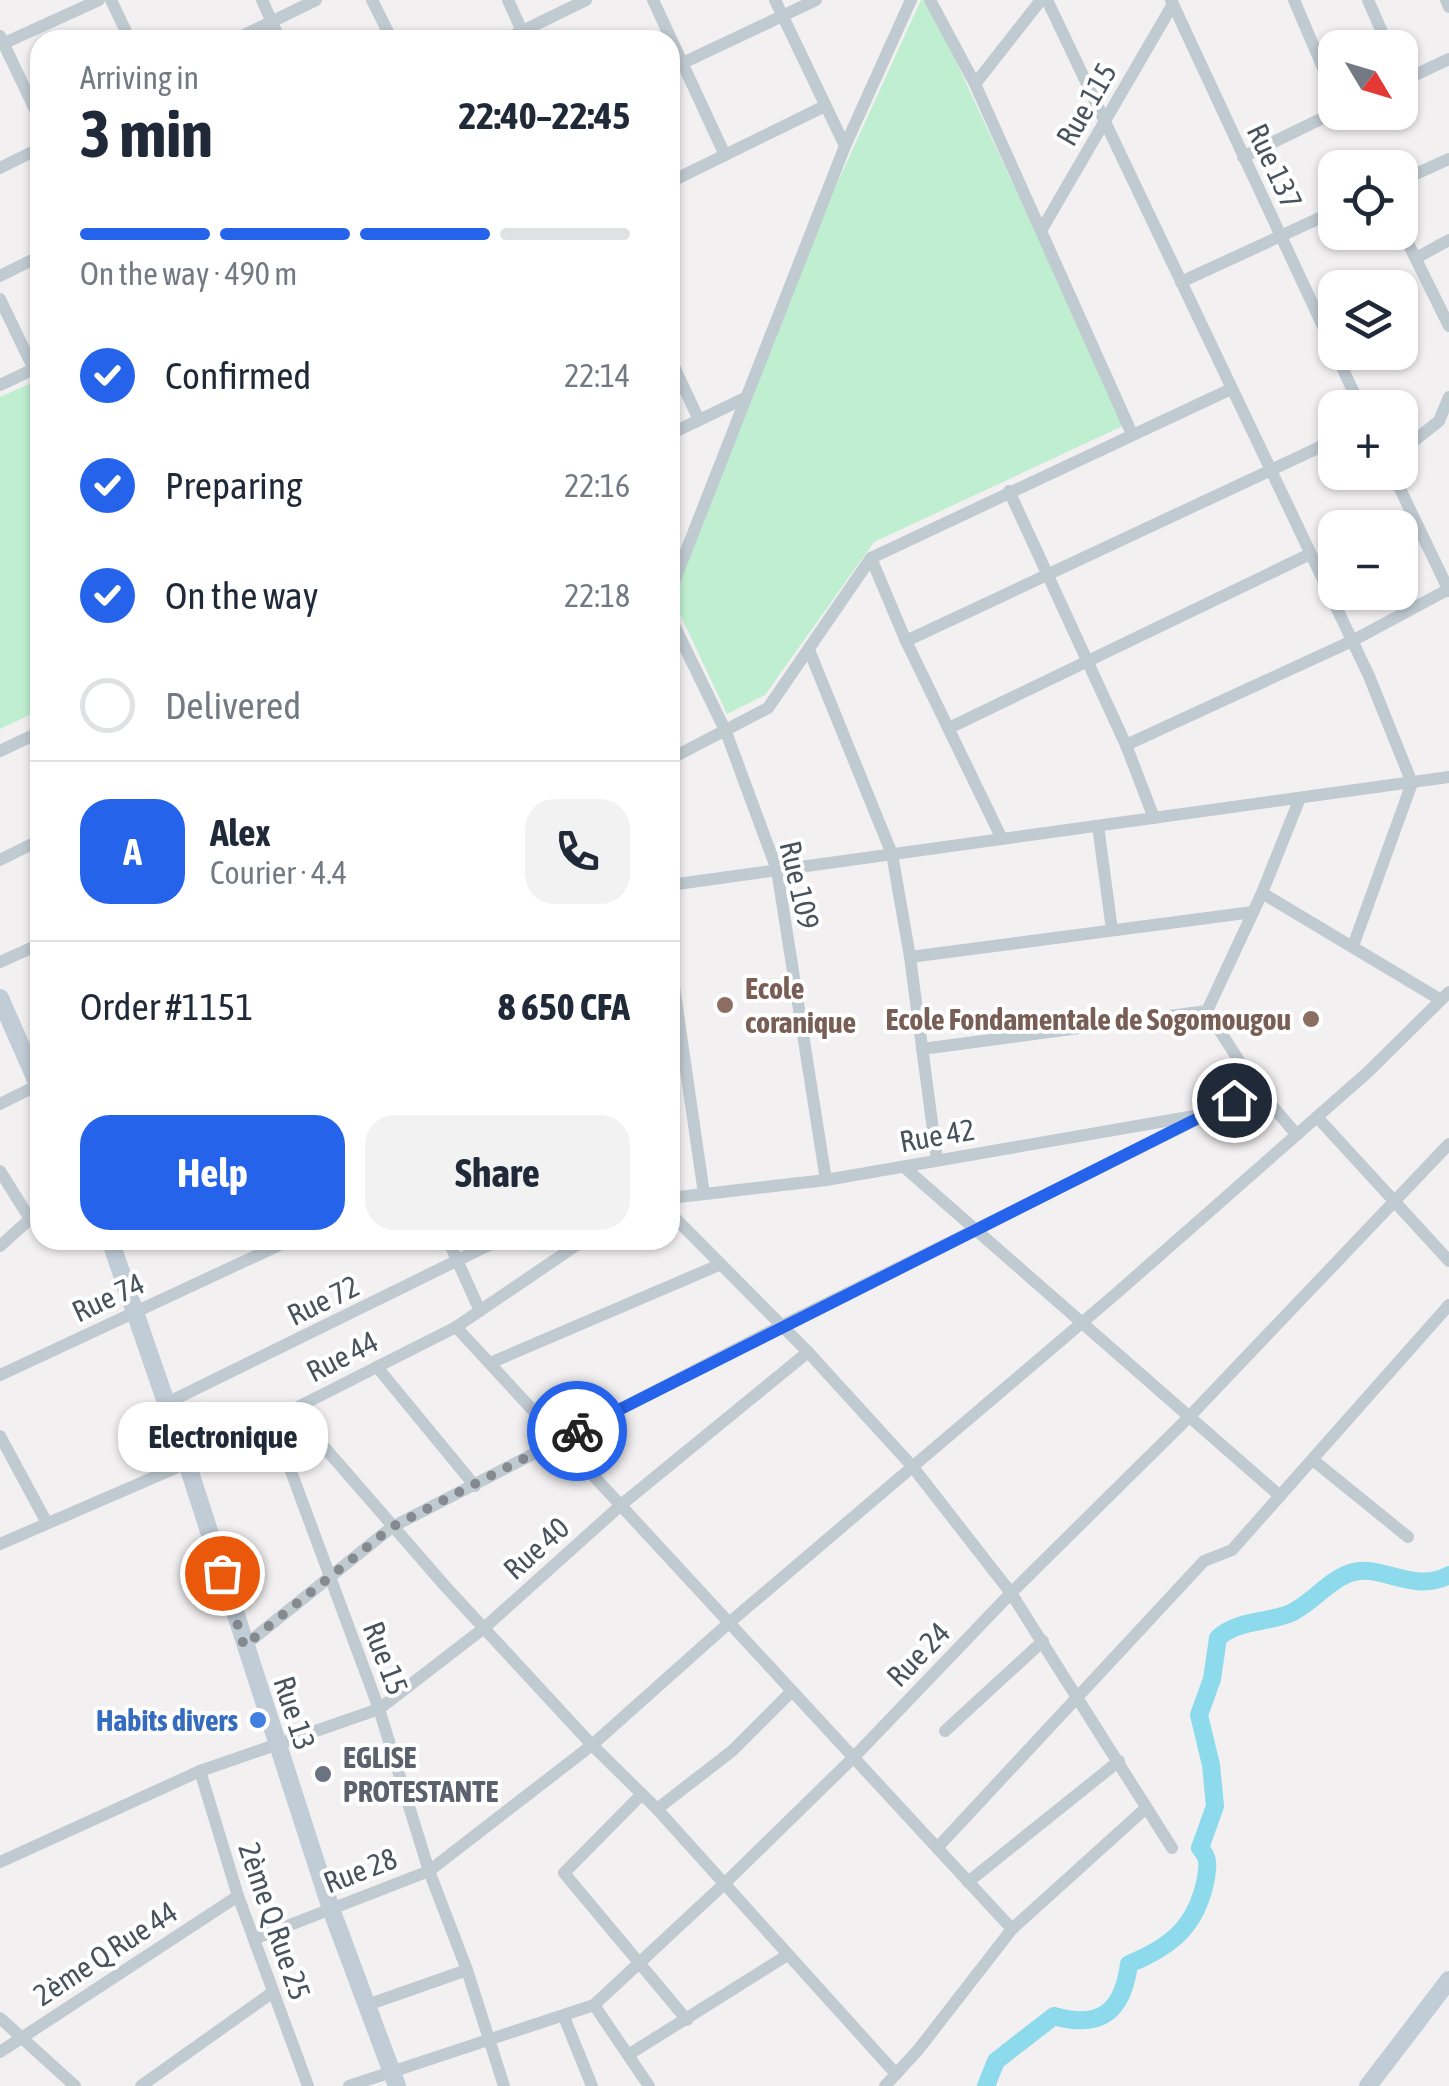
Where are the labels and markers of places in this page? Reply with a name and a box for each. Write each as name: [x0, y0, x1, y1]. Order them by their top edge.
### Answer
place label: Ecole coranique: [745, 971, 856, 1039]
marker: Ecole coranique: [714, 994, 736, 1016]
place label: Ecole Fondamentale de Sogomougou: [885, 1002, 1291, 1036]
marker: Ecole Fondamentale de Sogomougou: [1300, 1008, 1322, 1030]
pin: [1192, 1058, 1277, 1143]
callout: Electronique: [117, 1403, 327, 1473]
pin: [180, 1531, 265, 1616]
place label: Habits divers: [96, 1703, 238, 1737]
marker: Habits divers: [247, 1709, 269, 1731]
place label: EGLISE PROTESTANTE: [343, 1740, 498, 1808]
marker: EGLISE PROTESTANTE: [312, 1763, 334, 1785]

